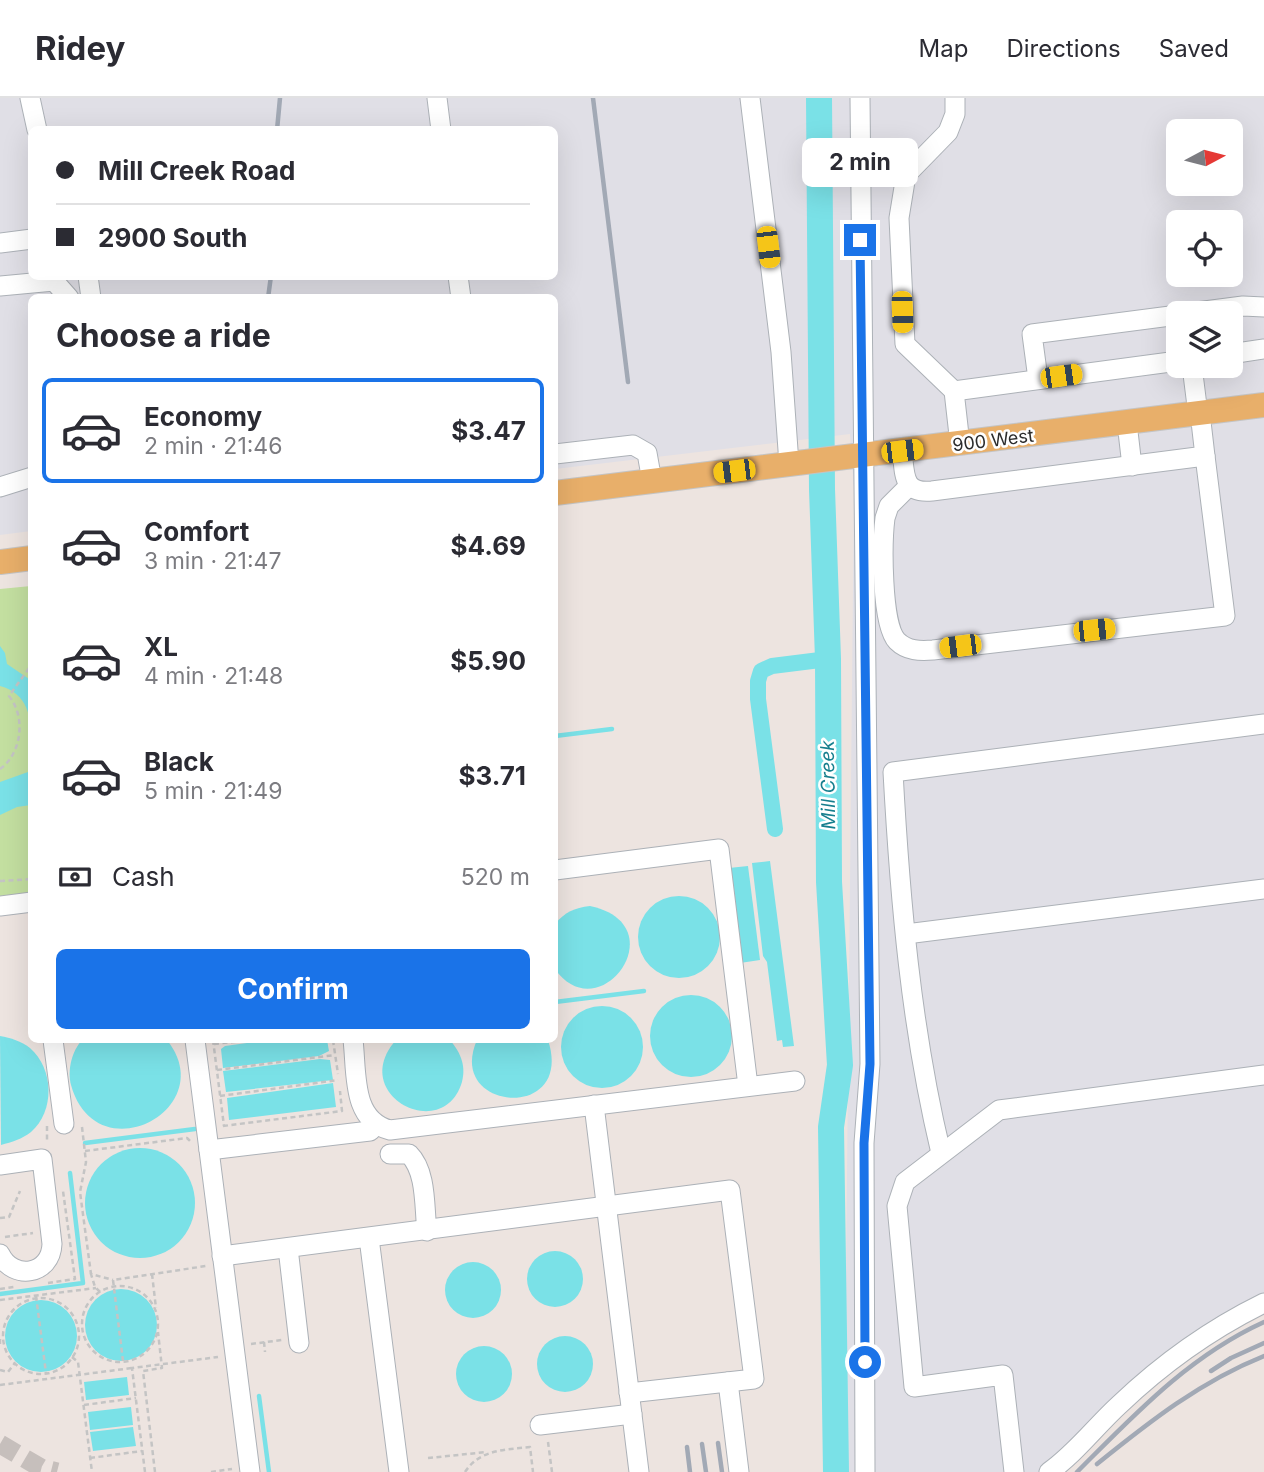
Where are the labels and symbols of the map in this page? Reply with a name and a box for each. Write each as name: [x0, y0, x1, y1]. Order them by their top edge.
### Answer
north arrow: [1166, 119, 1242, 196]
callout: 2 min: [802, 138, 918, 188]
route end: [844, 224, 876, 256]
car: [756, 225, 781, 269]
car: [891, 291, 914, 333]
car: [1039, 363, 1084, 389]
street label: 900 West: [951, 425, 1035, 455]
car: [880, 438, 925, 464]
car: [712, 458, 757, 484]
car: [1073, 617, 1116, 643]
car: [938, 633, 983, 659]
water label: Mill Creek: [816, 740, 840, 830]
route start: [849, 1346, 881, 1378]

